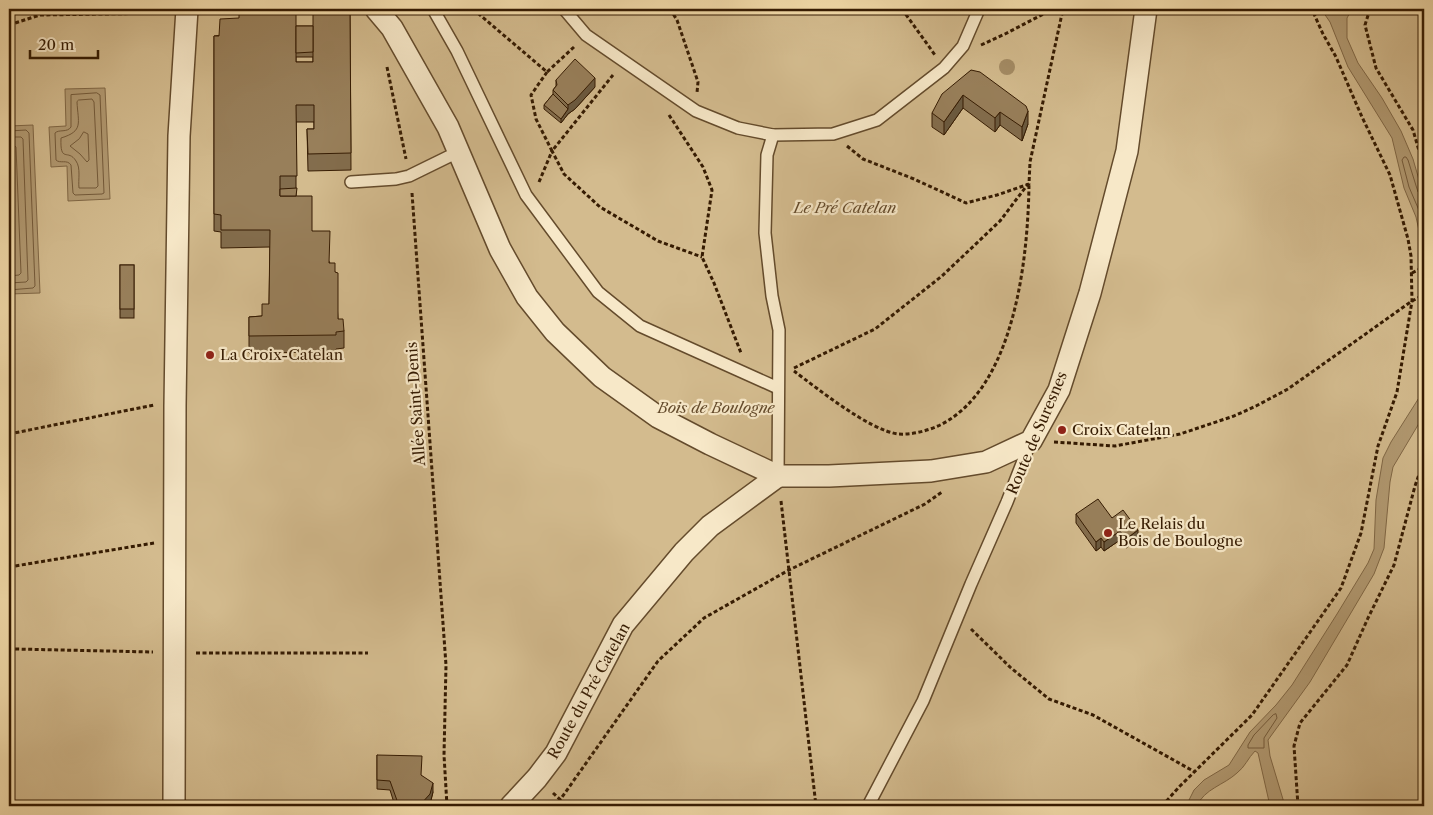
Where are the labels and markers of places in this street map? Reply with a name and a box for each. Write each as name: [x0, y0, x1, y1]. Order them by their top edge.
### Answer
place label: La Croix-Catelan: [220, 345, 344, 364]
marker: La Croix-Catelan: [204, 349, 216, 361]
place label: Croix Catelan: [1072, 420, 1172, 439]
marker: Croix Catelan: [1056, 424, 1068, 436]
place label: Le Relais du Bois de Boulogne: [1118, 514, 1243, 550]
marker: Le Relais du Bois de Boulogne: [1102, 527, 1114, 539]

